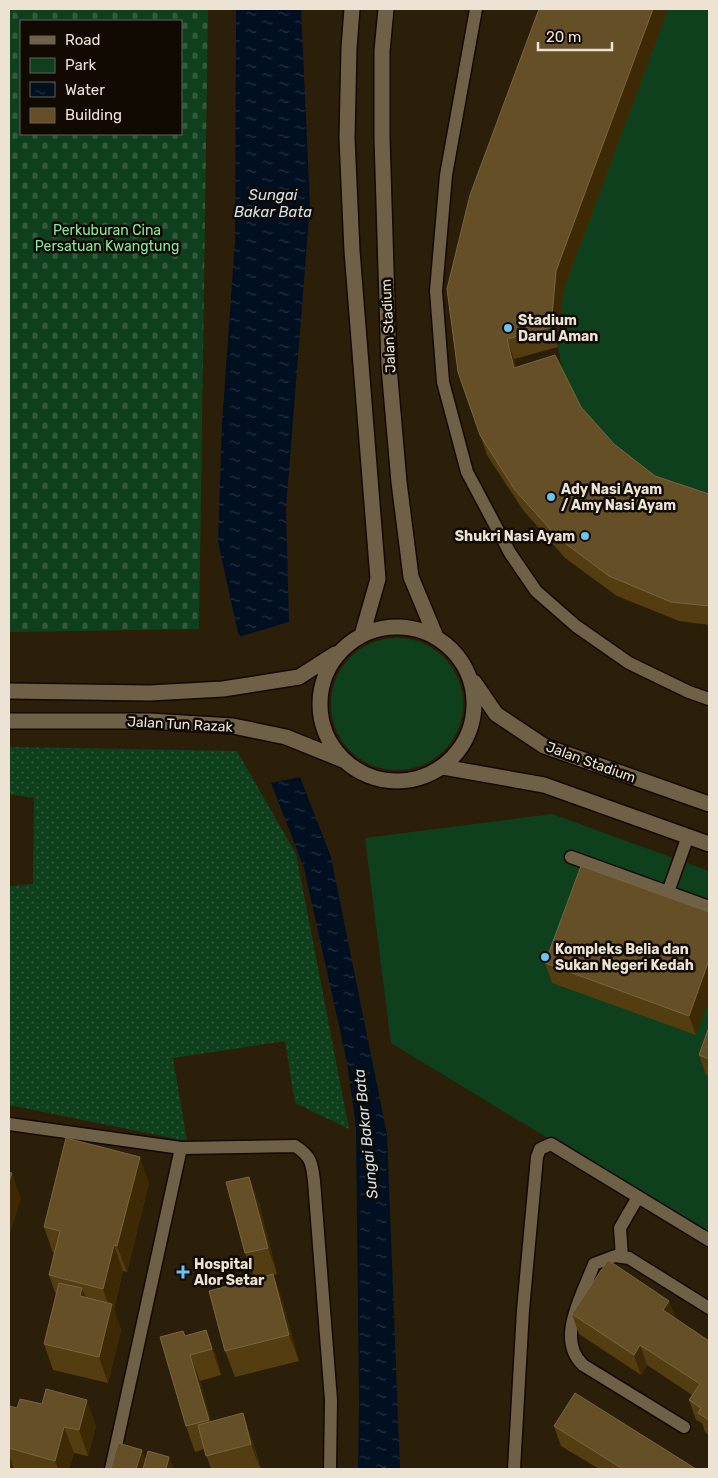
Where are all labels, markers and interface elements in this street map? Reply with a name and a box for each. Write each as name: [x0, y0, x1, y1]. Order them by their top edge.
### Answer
legend: [20, 20, 182, 135]
scale bar: [538, 20, 612, 52]
text: 20 m: [546, 28, 581, 46]
text: Road: [65, 31, 101, 49]
text: Park: [65, 56, 96, 74]
text: Water: [65, 81, 105, 99]
text: Building: [65, 106, 122, 124]
water label: Sungai Bakar Bata: [234, 186, 312, 221]
park label: Perkuburan Cina Persatuan Kwangtung: [35, 222, 179, 255]
street label: Jalan Stadium: [378, 279, 399, 373]
place label: Stadium Darul Aman: [518, 312, 598, 345]
marker: Stadium Darul Aman: [502, 322, 514, 334]
place label: Ady Nasi Ayam / Amy Nasi Ayam: [561, 481, 676, 514]
marker: Ady Nasi Ayam / Amy Nasi Ayam: [545, 491, 557, 503]
place label: Shukri Nasi Ayam: [455, 528, 575, 545]
marker: Shukri Nasi Ayam: [579, 530, 591, 542]
street label: Jalan Tun Razak: [127, 713, 234, 736]
street label: Jalan Stadium: [544, 738, 638, 787]
place label: Kompleks Belia dan Sukan Negeri Kedah: [555, 941, 694, 974]
marker: Kompleks Belia dan Sukan Negeri Kedah: [539, 951, 551, 963]
water label: Sungai Bakar Bata: [350, 1068, 382, 1200]
place label: Hospital Alor Setar: [194, 1256, 265, 1289]
marker: Hospital Alor Setar: [176, 1265, 190, 1279]

